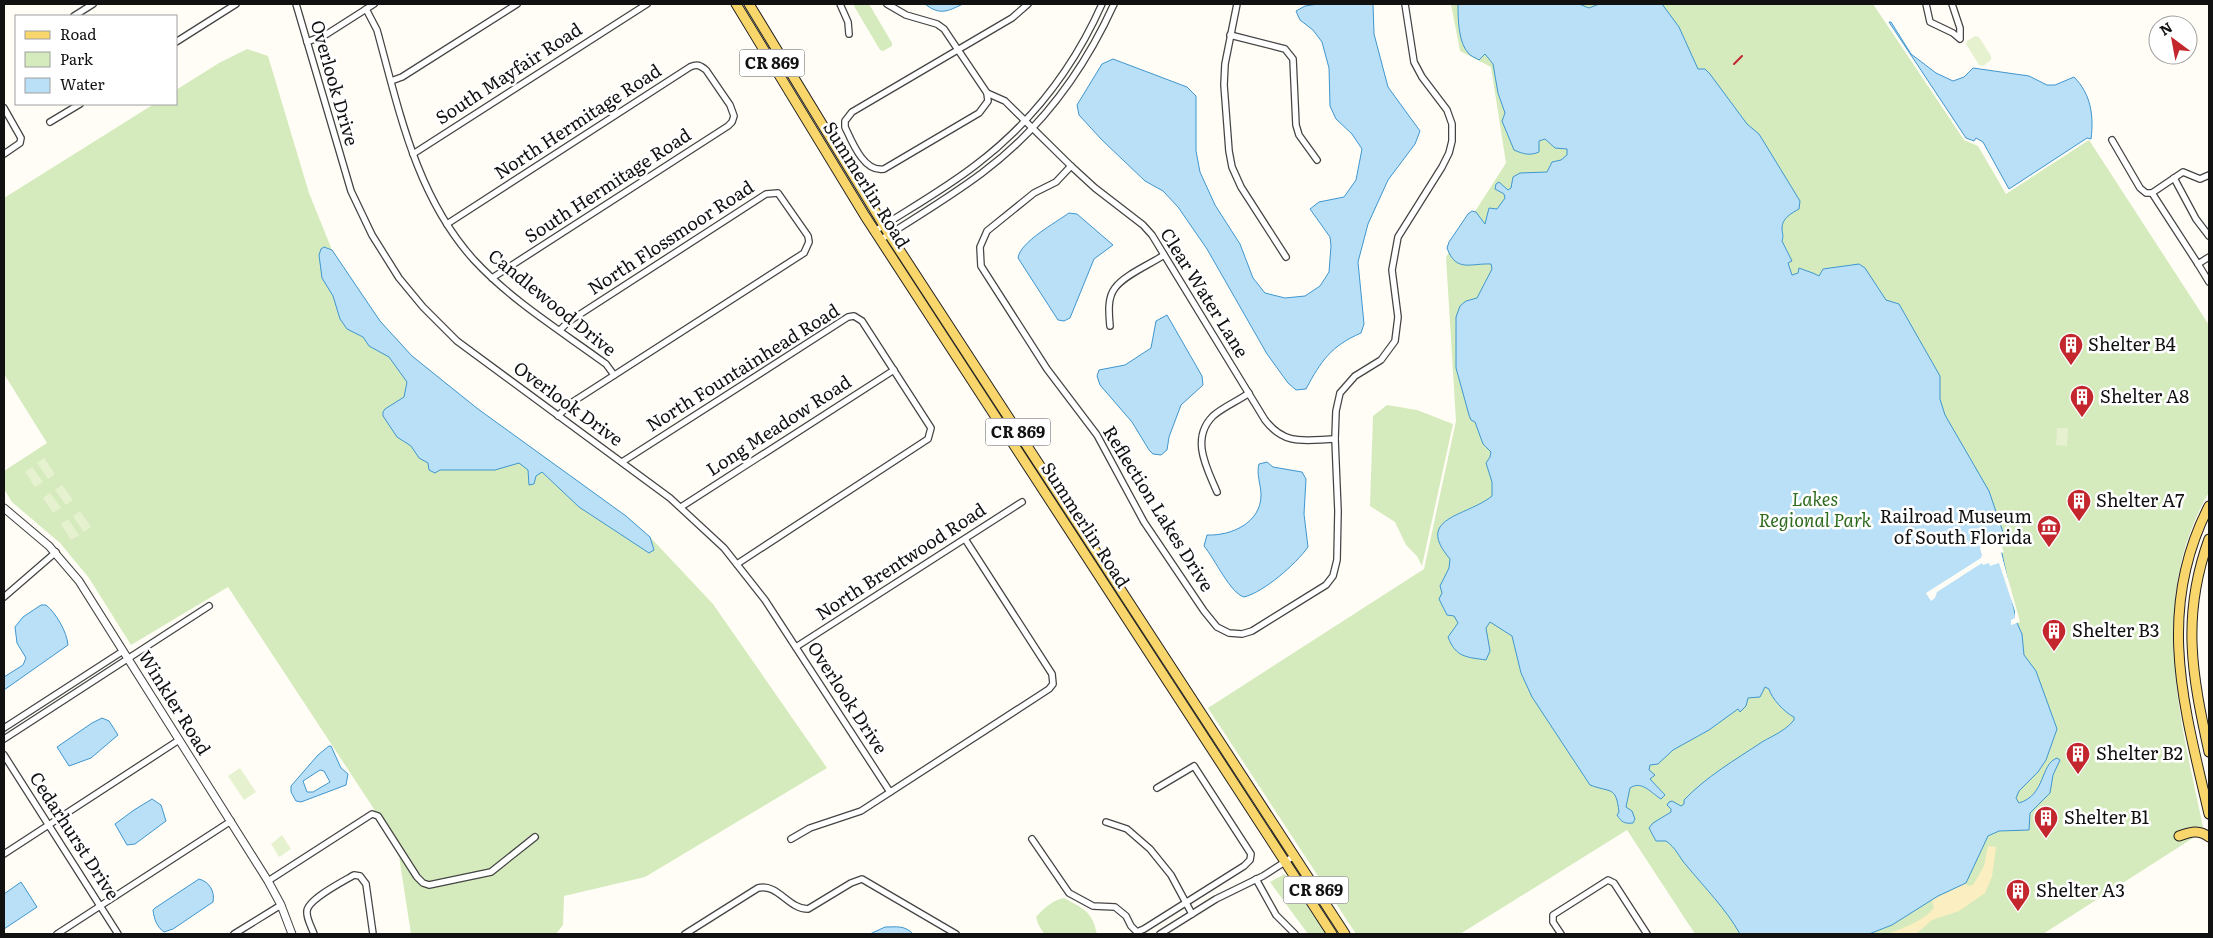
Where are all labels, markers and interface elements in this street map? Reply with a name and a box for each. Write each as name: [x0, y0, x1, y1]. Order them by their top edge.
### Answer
legend: [15, 15, 178, 105]
street label: South Mayfair Road: [430, 15, 587, 130]
north arrow: [2148, 15, 2198, 65]
text: N: [2155, 16, 2176, 40]
street label: Overlook Drive: [305, 17, 366, 149]
text: Road: [60, 22, 96, 45]
text: Park: [60, 47, 94, 70]
road number: CR 869: [740, 49, 804, 76]
street label: North Hermitage Road: [488, 56, 666, 185]
text: Water: [60, 72, 105, 95]
street label: Summerlin Road: [817, 116, 917, 253]
street label: South Hermitage Road: [519, 121, 696, 249]
street label: North Flossmoor Road: [582, 173, 758, 301]
street label: Clear Water Lane: [1155, 222, 1256, 362]
street label: Candlewood Drive: [483, 242, 623, 362]
street label: North Fountainhead Road: [640, 296, 844, 437]
place label: Shelter B4: [2088, 330, 2176, 357]
building icon: Shelter B4: [2058, 332, 2084, 366]
street label: Overlook Drive: [509, 354, 629, 452]
street label: Long Meadow Road: [700, 368, 856, 482]
place label: Shelter A8: [2100, 382, 2189, 409]
building icon: Shelter A8: [2069, 384, 2095, 418]
road number: CR 869: [986, 418, 1050, 446]
street label: Reflection Lakes Drive: [1097, 420, 1221, 596]
street label: Summerlin Road: [1035, 456, 1137, 592]
park label: Lakes Regional Park: [1759, 485, 1872, 533]
place label: Shelter A7: [2096, 486, 2184, 513]
building icon: Shelter A7: [2066, 488, 2092, 522]
street label: North Brentwood Road: [810, 495, 991, 626]
place label: Railroad Museum of South Florida: [1880, 502, 2032, 550]
museum icon: Railroad Museum of South Florida: [2036, 514, 2062, 548]
place label: Shelter B3: [2072, 616, 2160, 643]
building icon: Shelter B3: [2041, 618, 2067, 652]
street label: Overlook Drive: [802, 636, 895, 759]
street label: Winkler Road: [132, 645, 218, 760]
place label: Shelter B2: [2096, 739, 2183, 766]
building icon: Shelter B2: [2065, 741, 2091, 775]
street label: Cedarhurst Drive: [24, 766, 127, 905]
place label: Shelter B1: [2064, 803, 2149, 830]
building icon: Shelter B1: [2033, 805, 2059, 839]
road number: CR 869: [1284, 876, 1348, 904]
place label: Shelter A3: [2036, 876, 2125, 903]
building icon: Shelter A3: [2005, 878, 2031, 912]

